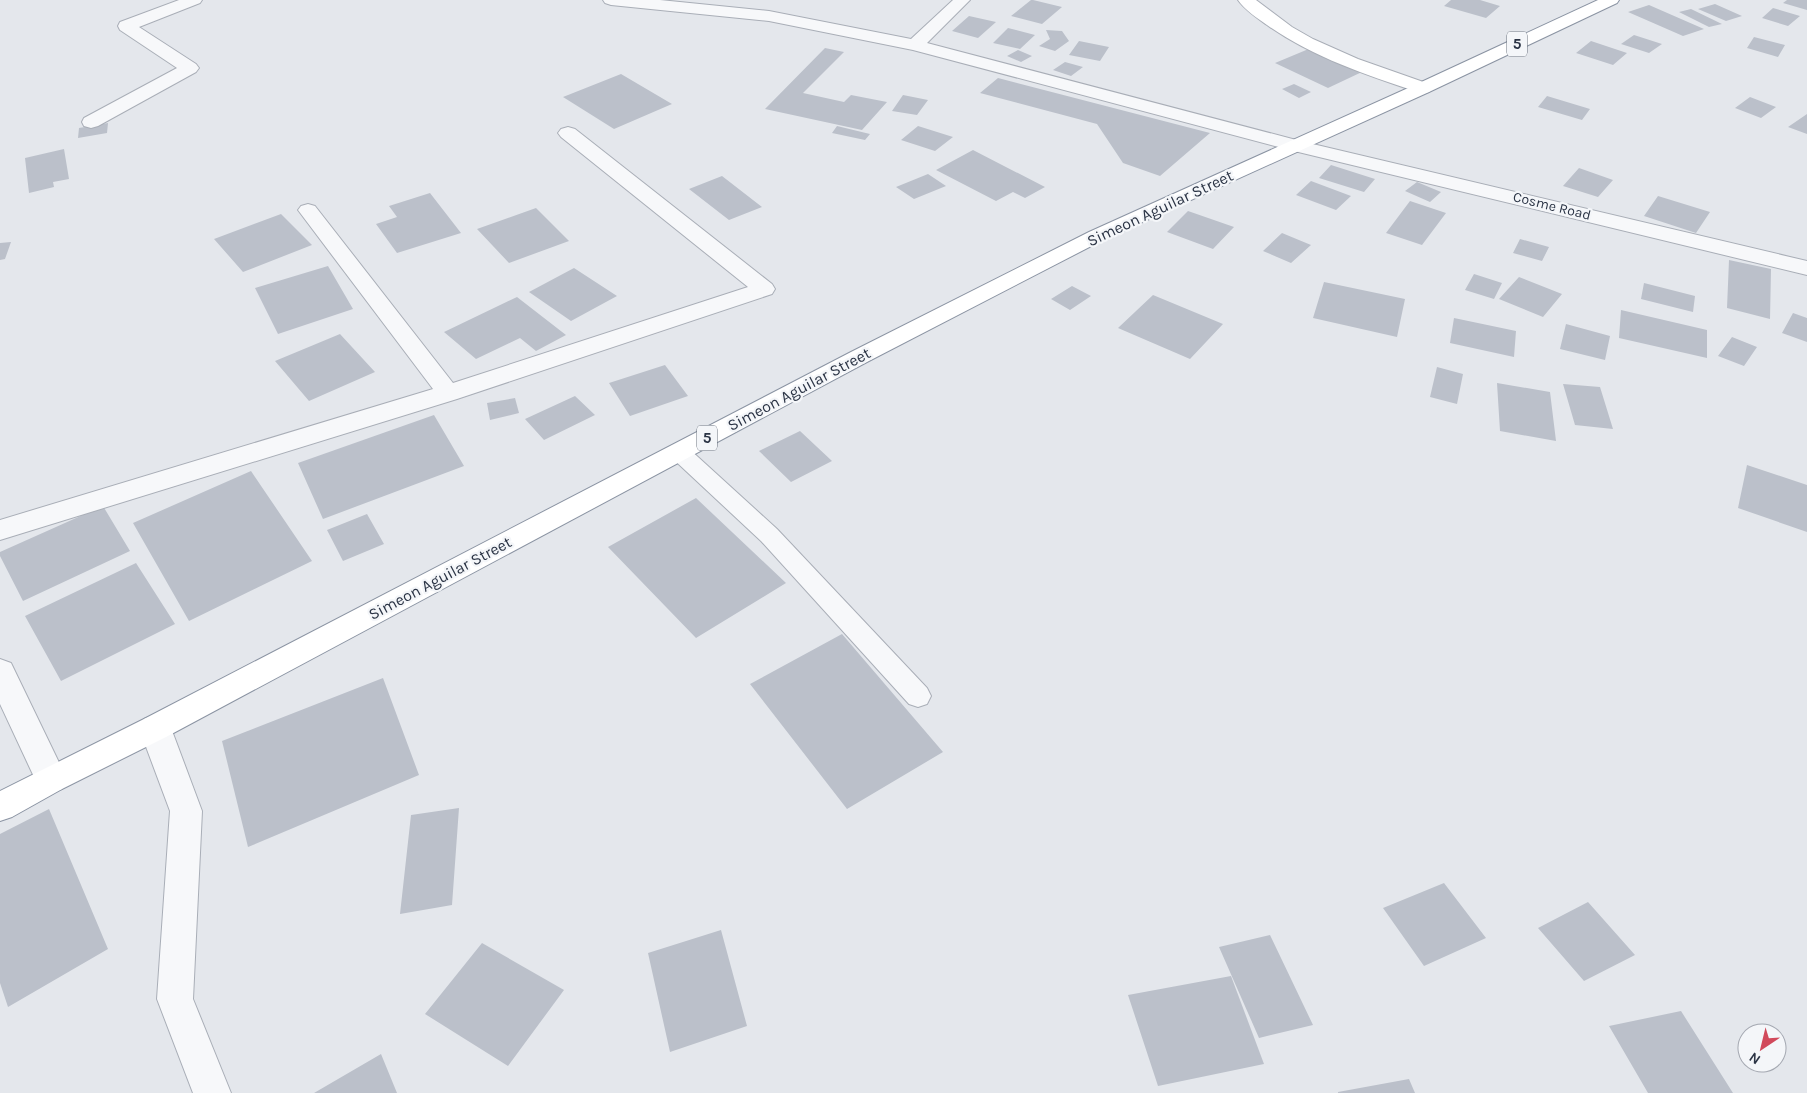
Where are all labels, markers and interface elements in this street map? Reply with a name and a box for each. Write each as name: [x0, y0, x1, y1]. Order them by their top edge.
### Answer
road number: 5: [1507, 32, 1527, 56]
street label: Simeon Aguilar Street: [1084, 166, 1236, 250]
street label: Cosme Road: [1511, 188, 1593, 224]
street label: Simeon Aguilar Street: [724, 343, 874, 435]
road number: 5: [697, 426, 717, 450]
street label: Simeon Aguilar Street: [365, 532, 515, 624]
north arrow: [1737, 1023, 1787, 1073]
text: N: [1746, 1048, 1764, 1068]

